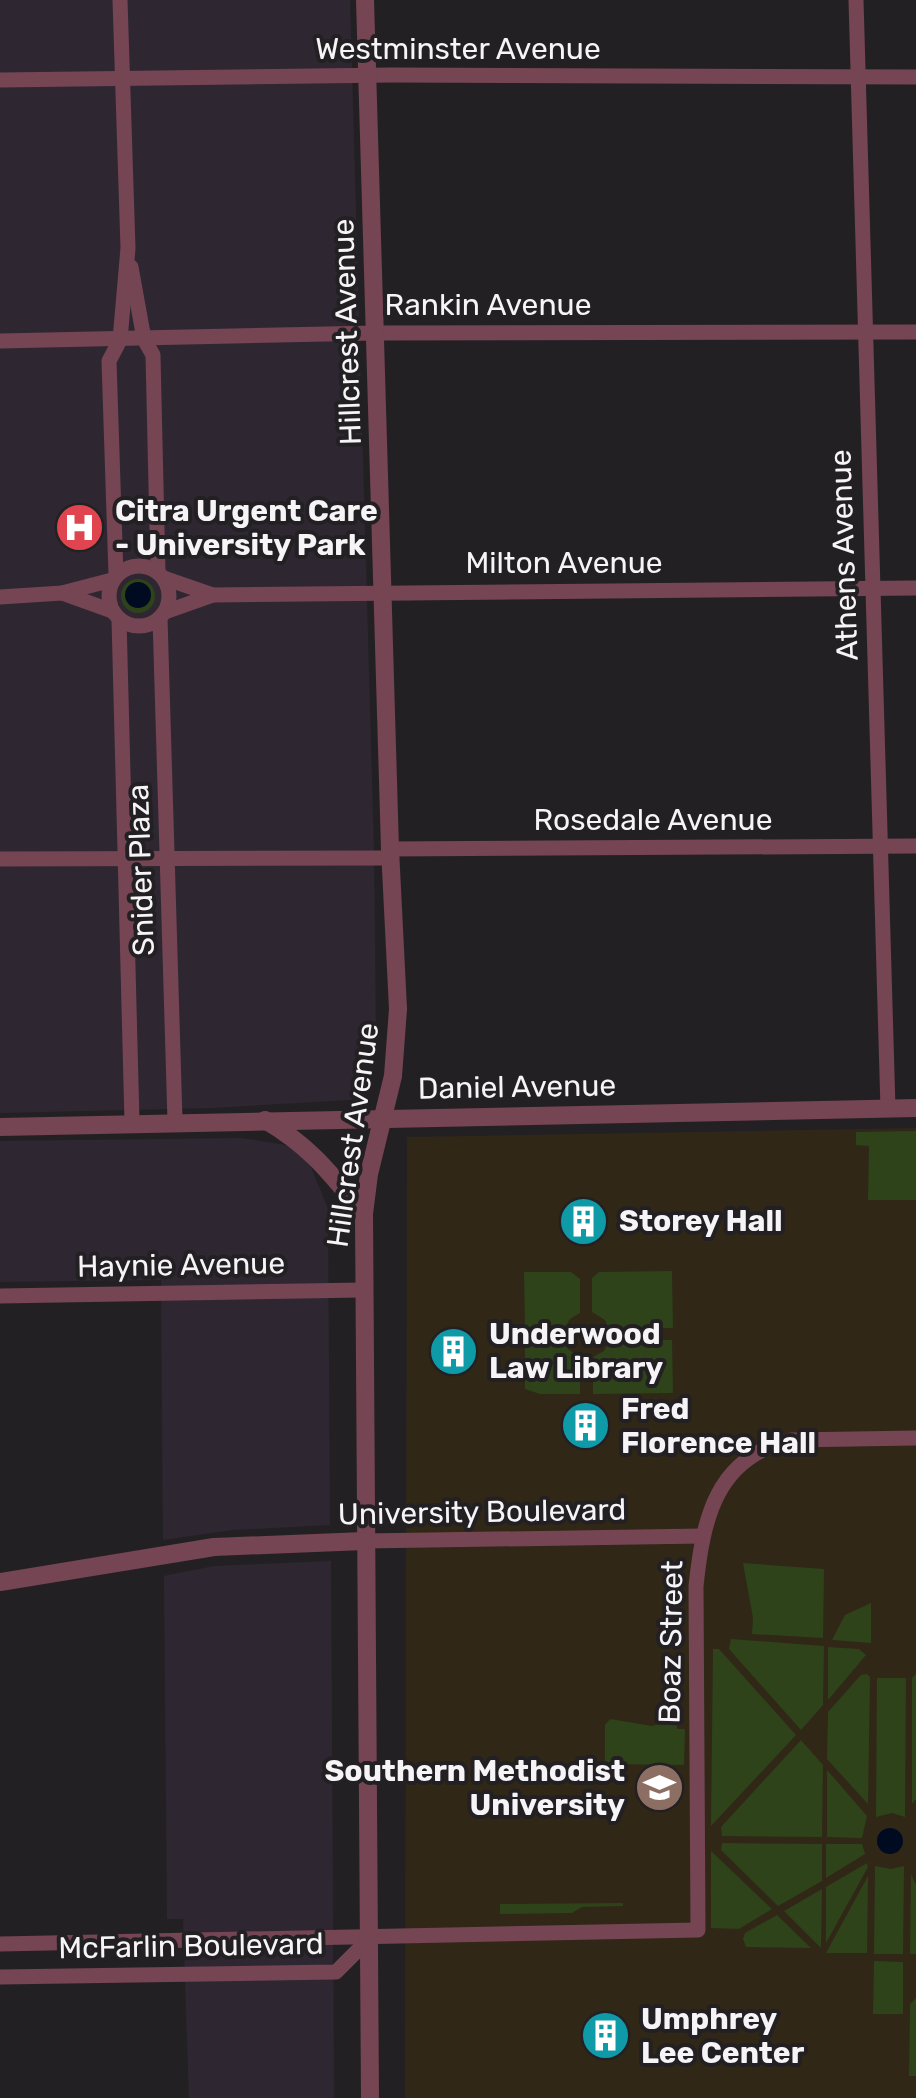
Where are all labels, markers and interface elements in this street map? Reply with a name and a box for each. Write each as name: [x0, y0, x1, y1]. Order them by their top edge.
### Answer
street label: Westminster Avenue: [315, 31, 601, 67]
street label: Hillcrest Avenue: [325, 218, 369, 446]
street label: Rankin Avenue: [385, 287, 591, 323]
street label: Athens Avenue: [822, 449, 866, 661]
place label: Citra Urgent Care - University Park: [115, 493, 378, 563]
hospital icon: Citra Urgent Care - University Park: [54, 502, 106, 554]
street label: Milton Avenue: [465, 545, 663, 581]
street label: Snider Plaza: [120, 784, 162, 956]
street label: Rosedale Avenue: [534, 802, 772, 838]
street label: Hillcrest Avenue: [319, 1020, 387, 1250]
street label: Daniel Avenue: [418, 1067, 616, 1107]
building icon: Storey Hall: [558, 1195, 610, 1247]
place label: Storey Hall: [619, 1203, 783, 1239]
street label: Haynie Avenue: [77, 1245, 285, 1285]
place label: Underwood Law Library: [489, 1316, 663, 1386]
building icon: Underwood Law Library: [428, 1325, 480, 1377]
place label: Fred Florence Hall: [621, 1391, 816, 1461]
building icon: Fred Florence Hall: [560, 1400, 612, 1452]
street label: University Boulevard: [337, 1491, 627, 1533]
street label: Boaz Street: [652, 1560, 690, 1724]
place label: Southern Methodist University: [324, 1753, 625, 1823]
school or university icon: Southern Methodist University: [634, 1762, 686, 1814]
street label: McFarlin Boulevard: [58, 1926, 324, 1966]
place label: Umphrey Lee Center: [641, 2001, 805, 2071]
building icon: Umphrey Lee Center: [580, 2010, 632, 2062]

